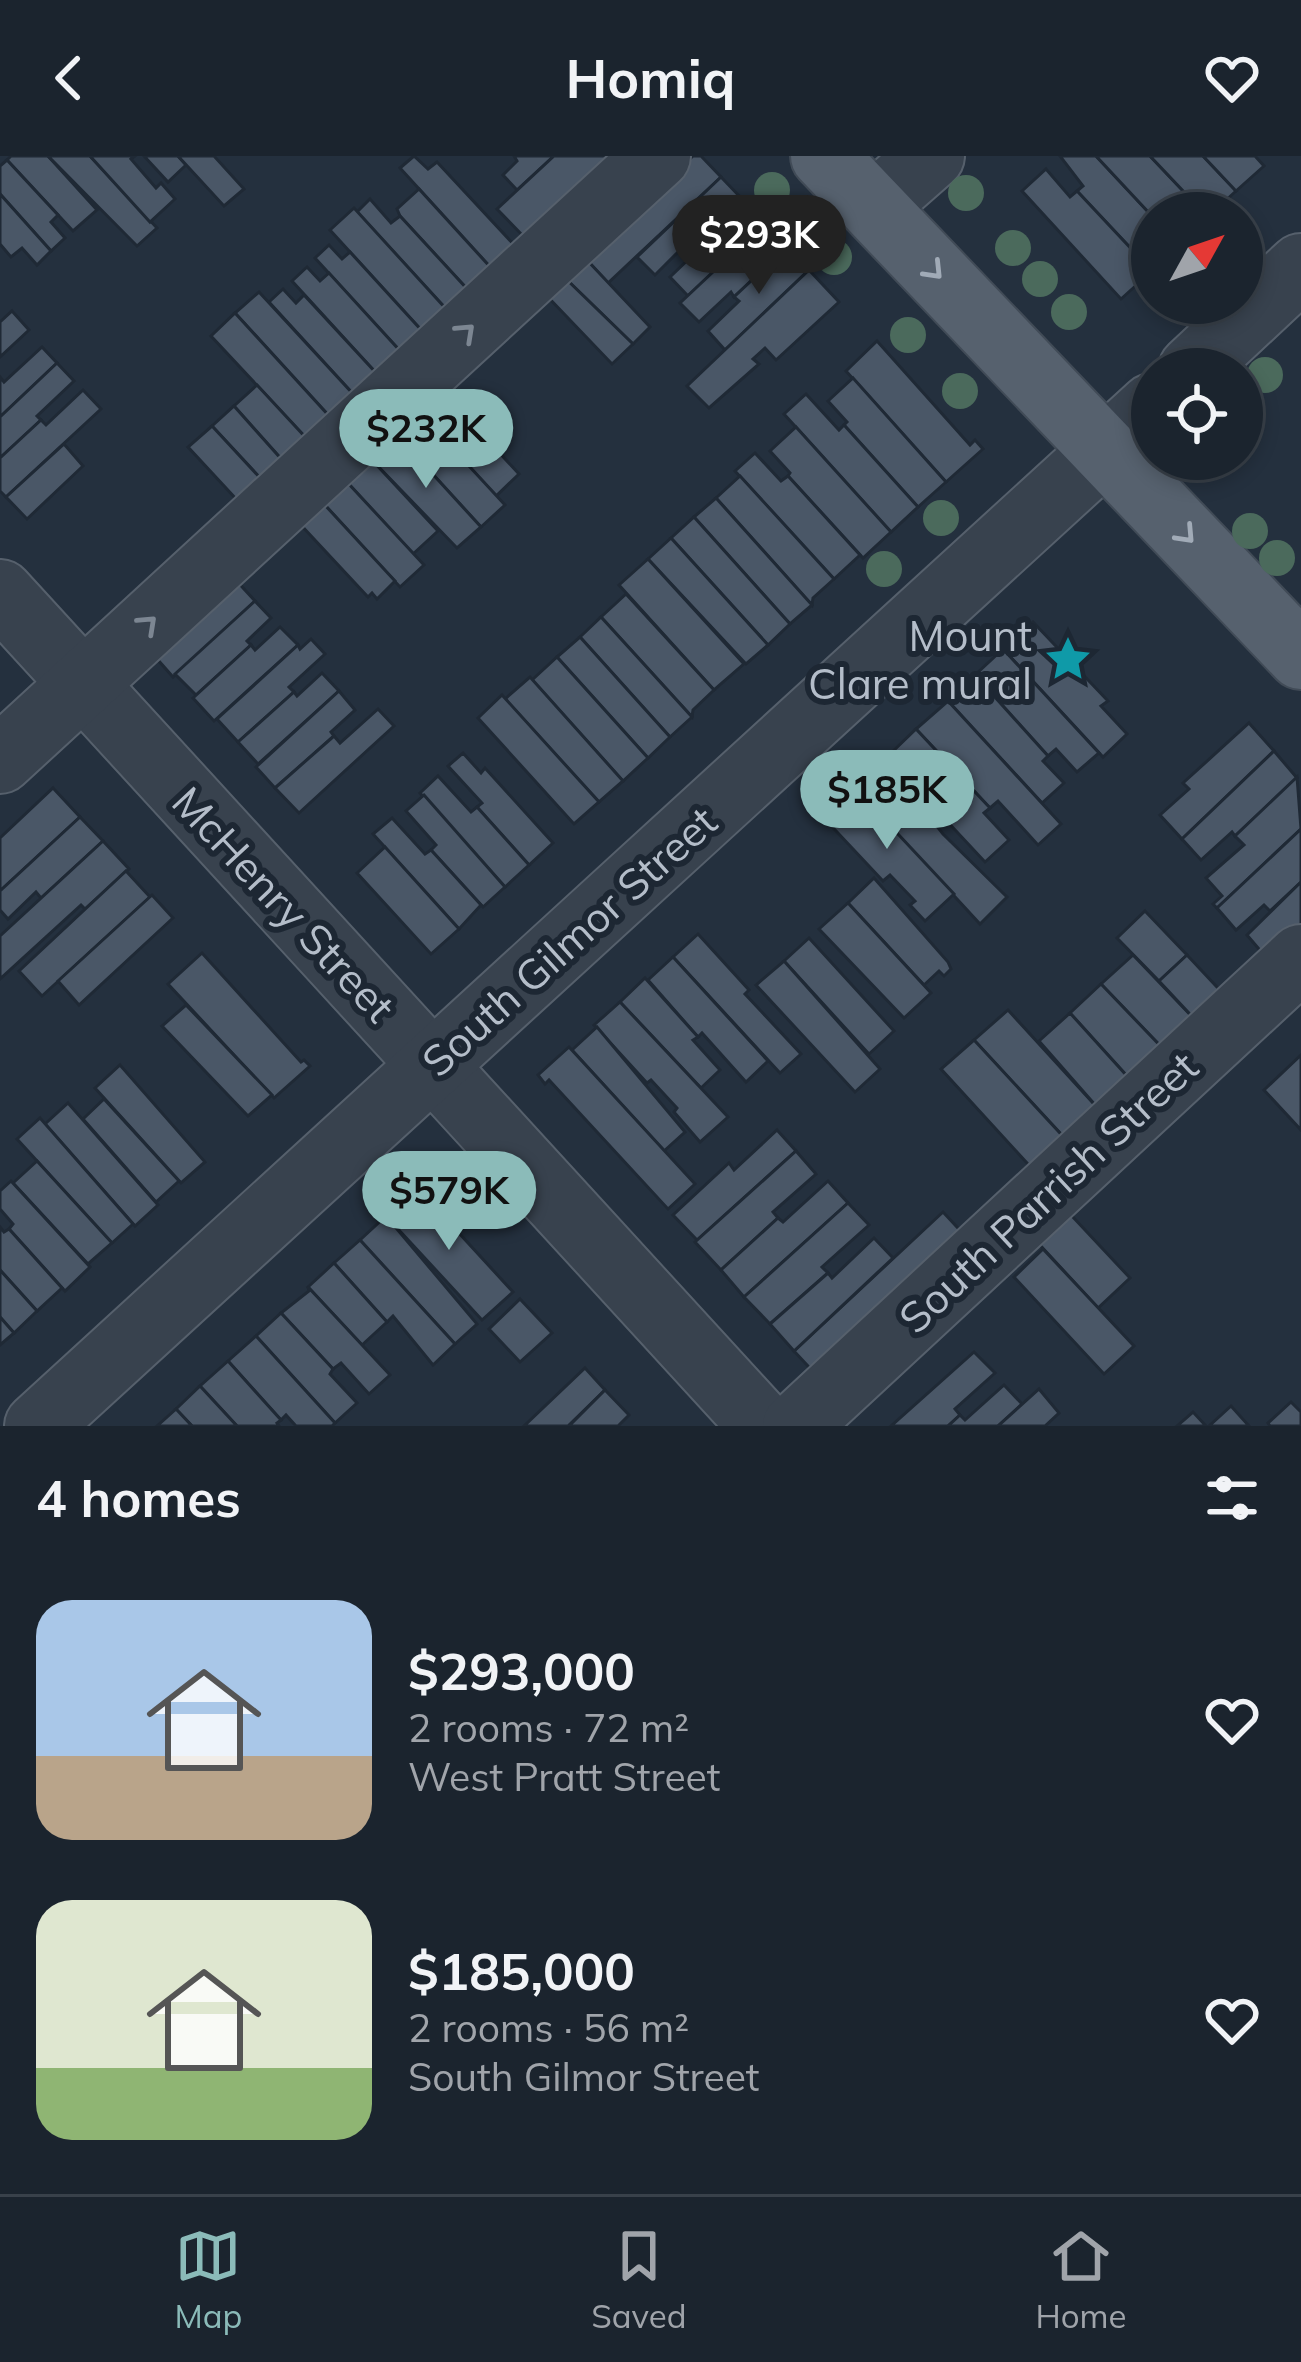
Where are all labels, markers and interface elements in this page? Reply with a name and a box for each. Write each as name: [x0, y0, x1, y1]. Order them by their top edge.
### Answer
text: Homiq: [566, 44, 735, 112]
icon: back: [36, 45, 102, 111]
icon: heart: [1199, 45, 1265, 111]
north arrow: [1131, 192, 1263, 324]
map controls: [1131, 192, 1263, 480]
pin: $293K: [675, 195, 843, 297]
text: $293K: [699, 209, 819, 258]
one-way arrow: [919, 257, 941, 279]
one-way arrow: [453, 325, 474, 346]
button: locate: [1131, 348, 1263, 480]
pin: $232K: [342, 389, 510, 491]
text: $232K: [366, 403, 486, 452]
one-way arrow: [1172, 521, 1194, 542]
place label: Mount Clare mural: [808, 609, 1032, 710]
one-way arrow: [135, 617, 156, 638]
place icon: Mount Clare mural: [1043, 634, 1093, 684]
pin: $185K: [803, 750, 971, 852]
text: $185K: [827, 764, 947, 813]
street label: McHenry Street: [162, 775, 406, 1033]
street label: South Gilmor Street: [411, 795, 727, 1087]
street label: South Parrish Street: [888, 1040, 1208, 1344]
pin: $579K: [365, 1151, 533, 1253]
text: $579K: [389, 1165, 509, 1214]
icon: filters: [1199, 1465, 1265, 1531]
text: 4 homes: [36, 1466, 241, 1530]
text: $293,000: [408, 1639, 635, 1703]
icon: home: [132, 1648, 276, 1792]
icon: heart: [1199, 1687, 1265, 1753]
text: 2 rooms · 72 m²: [408, 1703, 689, 1752]
text: West Pratt Street: [408, 1752, 720, 1801]
text: $185,000: [408, 1939, 635, 2003]
icon: home: [132, 1948, 276, 2092]
icon: heart: [1199, 1987, 1265, 2053]
text: 2 rooms · 56 m²: [408, 2003, 689, 2052]
text: South Gilmor Street: [408, 2052, 760, 2101]
tab: Map: [174, 2223, 242, 2336]
tab: Saved: [591, 2223, 687, 2336]
tab: Home: [1035, 2223, 1127, 2336]

